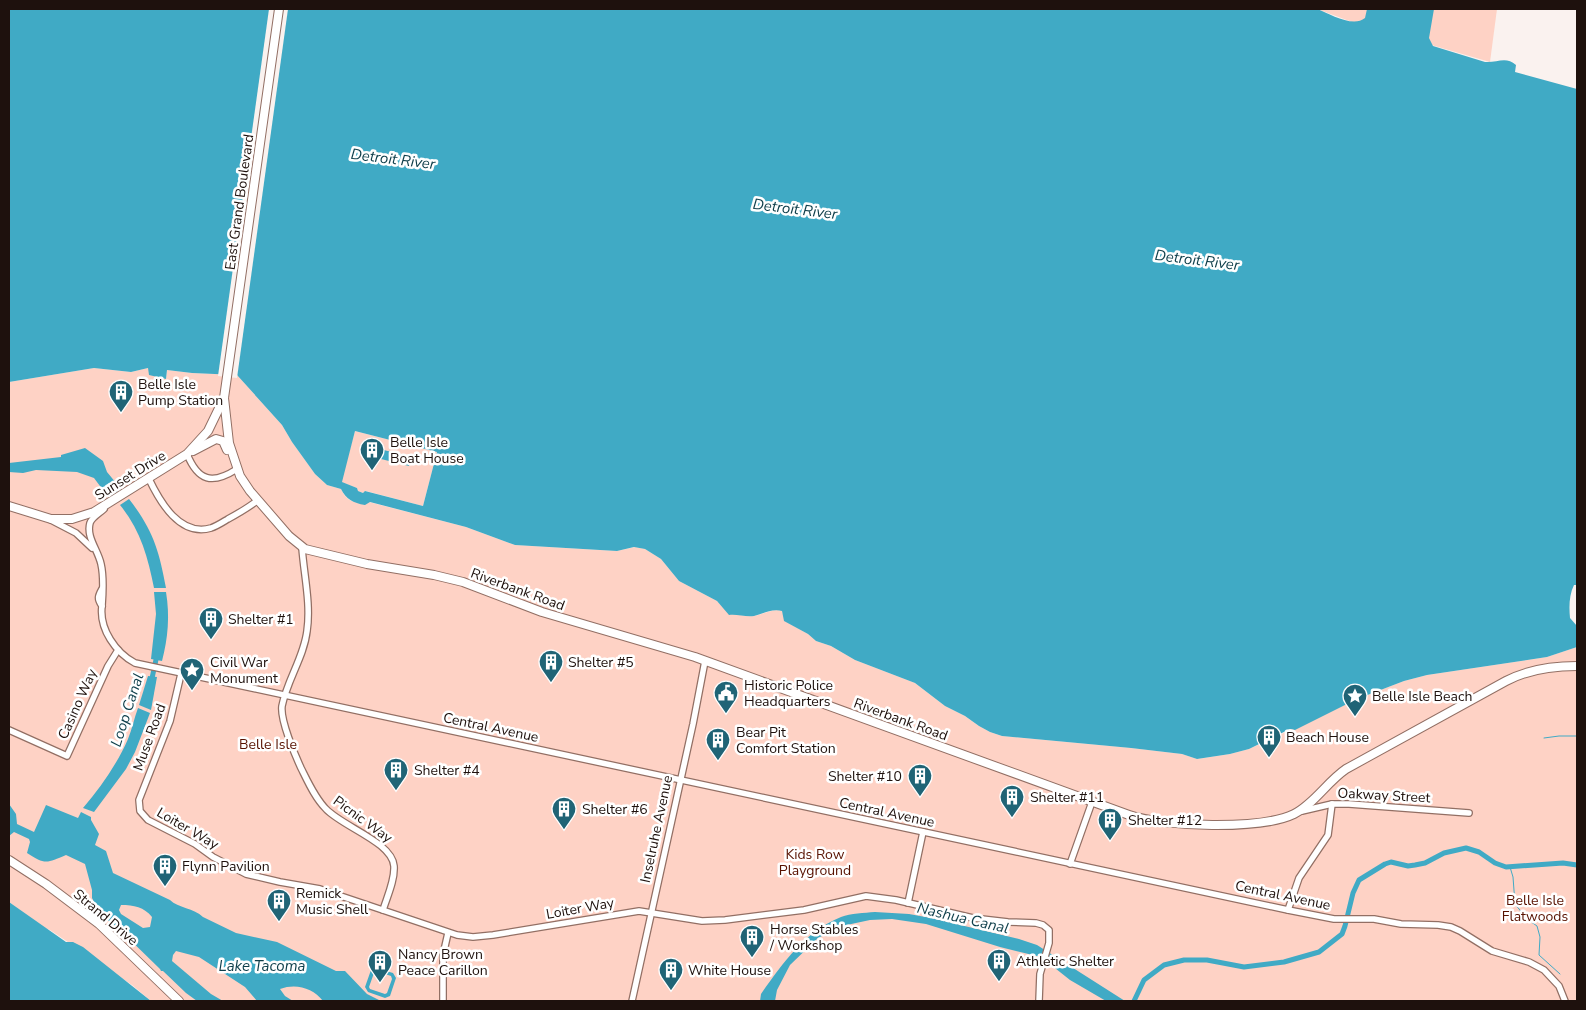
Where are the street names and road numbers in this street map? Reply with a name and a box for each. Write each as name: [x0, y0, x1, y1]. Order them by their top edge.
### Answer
street label: East Grand Boulevard: [221, 133, 258, 271]
street label: Sunset Drive: [91, 446, 169, 505]
street label: Riverbank Road: [468, 564, 568, 615]
street label: Casino Way: [54, 665, 102, 742]
street label: Riverbank Road: [851, 694, 951, 745]
street label: Muse Road: [129, 701, 170, 773]
street label: Central Avenue: [441, 708, 540, 747]
street label: Inselruhe Avenue: [636, 774, 677, 885]
street label: Oakway Street: [1337, 784, 1431, 807]
street label: Picnic Way: [329, 791, 397, 848]
street label: Central Avenue: [837, 793, 936, 832]
street label: Loiter Way: [153, 803, 223, 854]
street label: Central Avenue: [1233, 876, 1332, 915]
street label: Strand Drive: [69, 885, 142, 950]
street label: Loiter Way: [545, 893, 616, 924]

